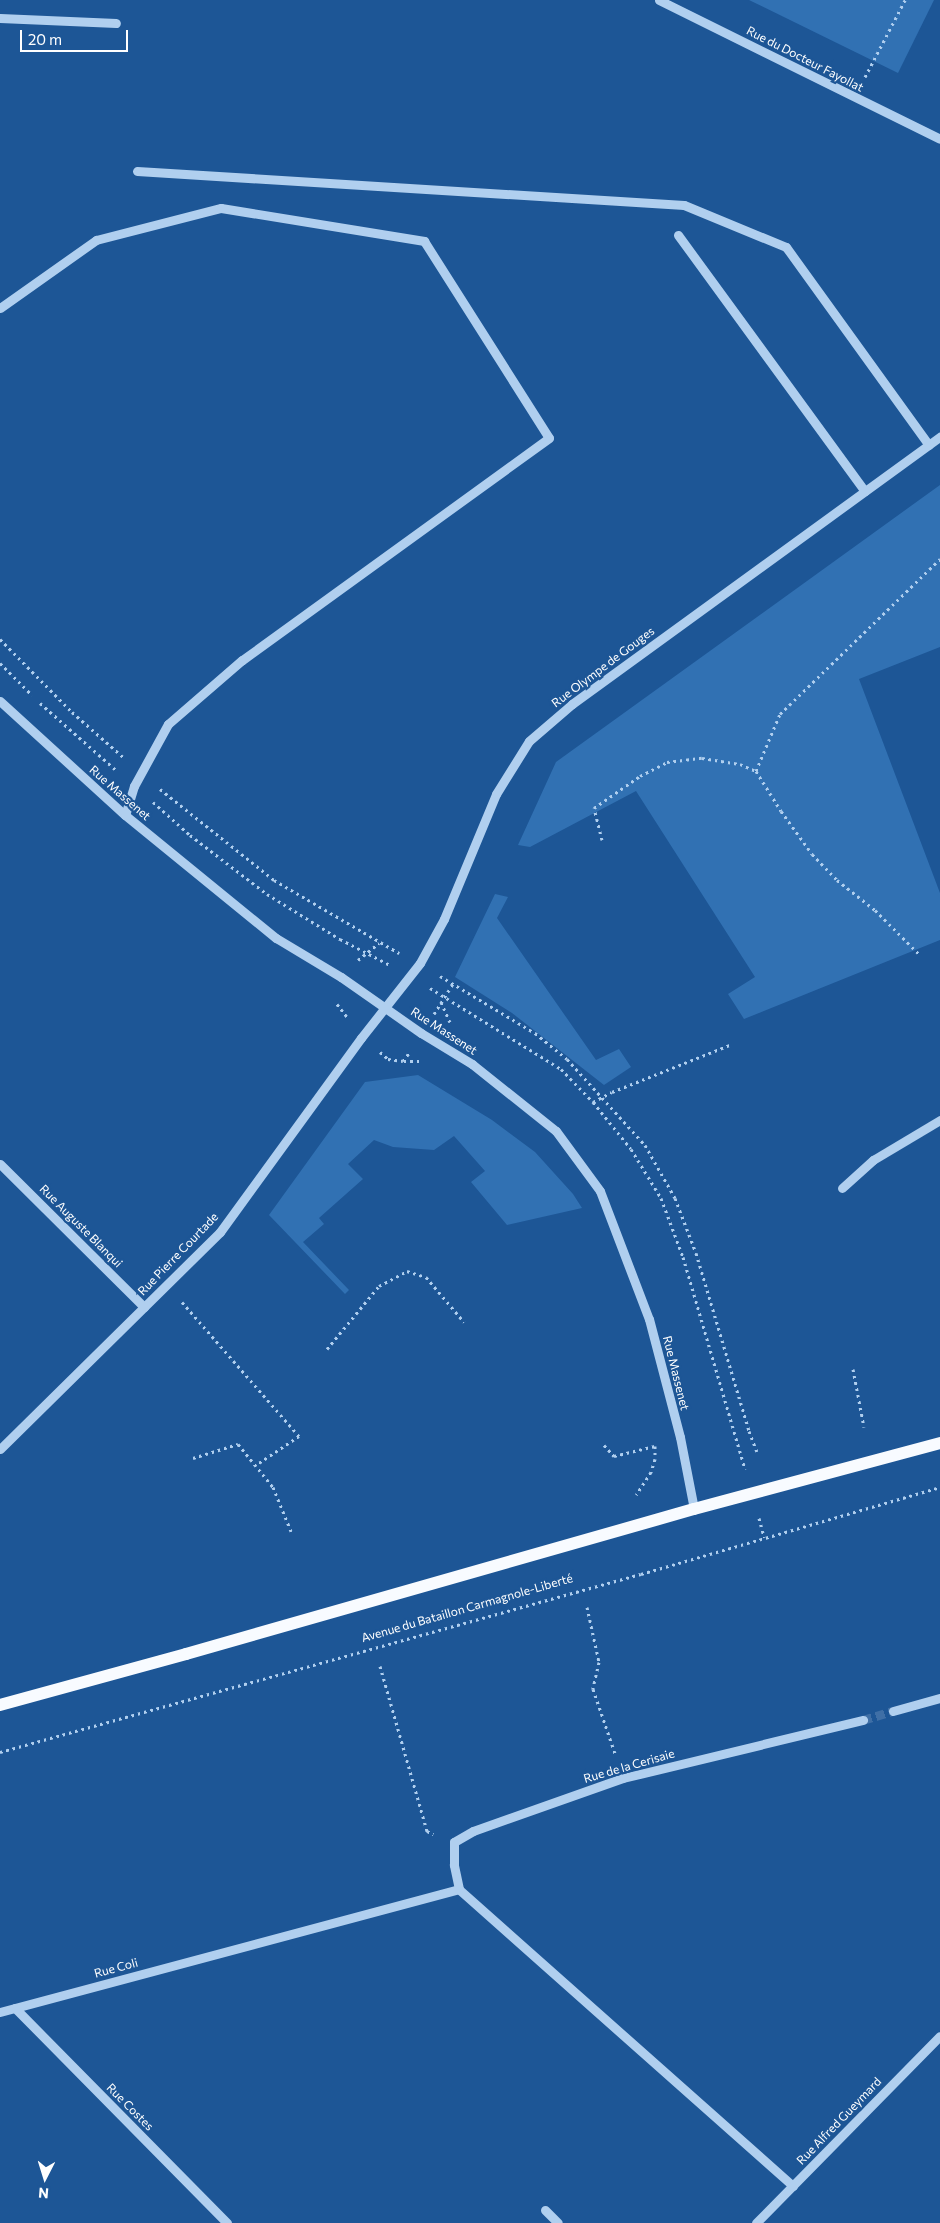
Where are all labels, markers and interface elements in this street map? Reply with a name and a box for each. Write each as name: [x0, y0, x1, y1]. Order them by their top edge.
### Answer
scale bar: [22, 20, 130, 52]
street label: Rue du Docteur Fayollat: [744, 23, 866, 95]
text: 20 m: [28, 30, 62, 48]
street label: Rue Olympe de Gouges: [549, 624, 657, 710]
street label: Rue Massenet: [87, 763, 153, 823]
street label: Rue Massenet: [408, 1004, 480, 1058]
street label: Rue Auguste Blanqui: [37, 1182, 125, 1270]
street label: Rue Pierre Courtade: [135, 1210, 221, 1298]
street label: Rue Massenet: [660, 1334, 692, 1412]
street label: Avenue du Bataillon Carmagnole-Liberté: [360, 1571, 574, 1645]
street label: Rue de la Cerisaie: [582, 1746, 676, 1786]
street label: Rue Coli: [92, 1955, 140, 1981]
street label: Rue Alfred Gueymard: [794, 2074, 884, 2168]
street label: Rue Costes: [103, 2080, 157, 2134]
north arrow: [20, 2153, 70, 2203]
text: N: [38, 2185, 50, 2202]

